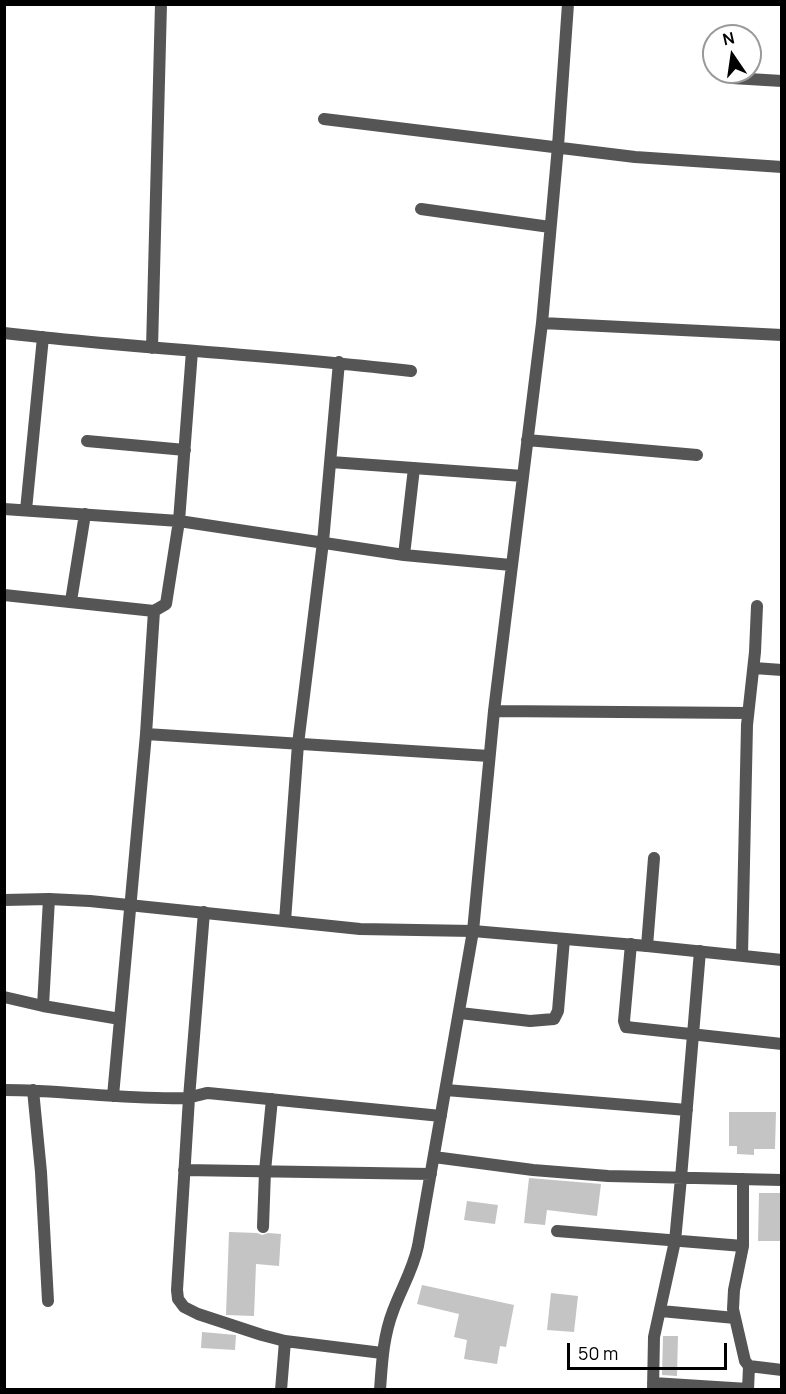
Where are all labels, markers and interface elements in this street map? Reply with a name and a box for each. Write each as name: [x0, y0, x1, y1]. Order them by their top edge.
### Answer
north arrow: [702, 24, 762, 84]
text: N: [720, 26, 736, 50]
scale bar: [570, 1331, 730, 1369]
text: 50 m: [578, 1341, 618, 1365]

